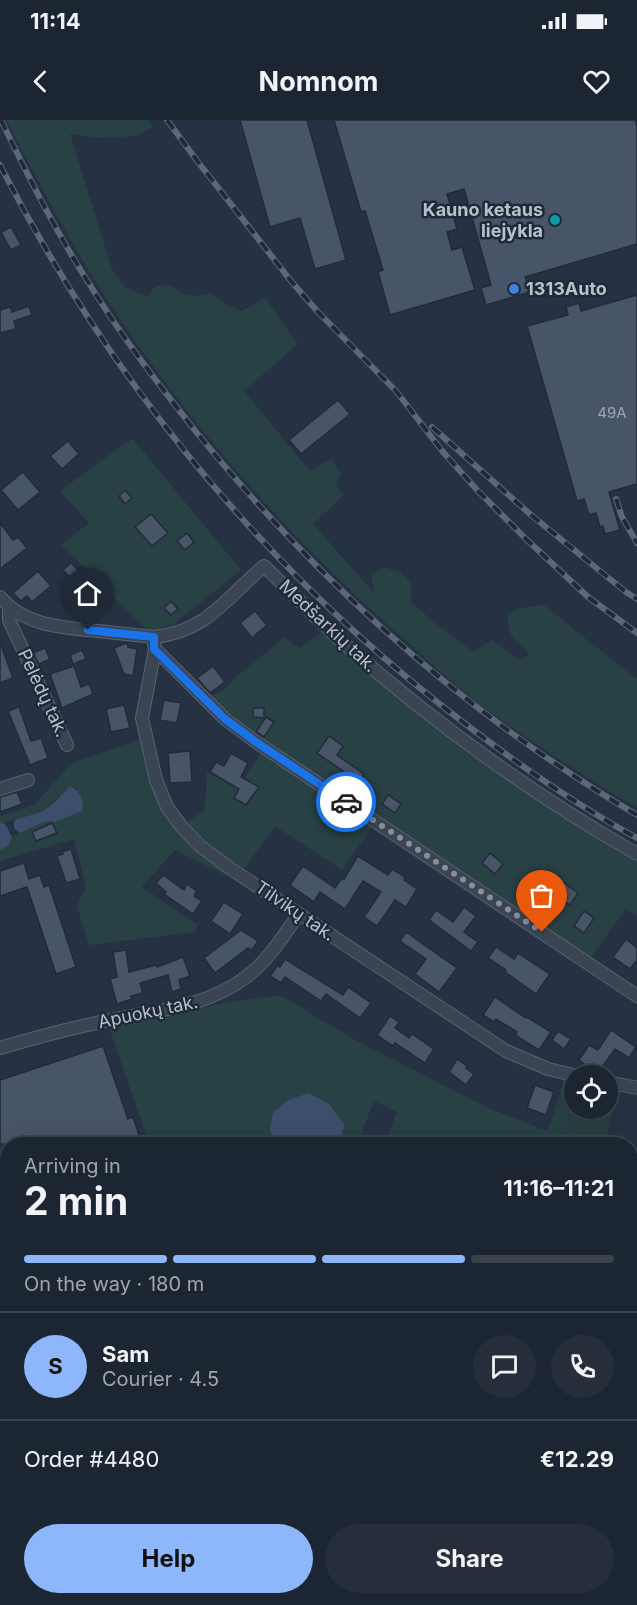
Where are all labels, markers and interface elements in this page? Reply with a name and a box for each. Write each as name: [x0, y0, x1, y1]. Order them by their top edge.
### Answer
text: 11:14: [30, 8, 81, 34]
icon: back: [24, 65, 57, 98]
text: Nomnom: [259, 65, 378, 98]
icon: heart: [580, 65, 613, 98]
place label: Kauno ketaus liejykla: [423, 199, 543, 241]
marker: Kauno ketaus liejykla: [548, 213, 562, 227]
place label: 1313Auto: [526, 278, 607, 299]
marker: 1313Auto: [507, 282, 521, 296]
house number: 49A: [597, 403, 627, 422]
pin: [62, 568, 113, 630]
street label: Medšarkių tak.: [275, 575, 381, 676]
icon: home: [71, 577, 104, 610]
street label: Pelėdų tak.: [14, 645, 73, 740]
courier: [316, 772, 376, 832]
icon: car: [330, 786, 363, 819]
pin: [516, 870, 567, 932]
street label: Tilvikų tak.: [251, 876, 339, 945]
icon: bag: [525, 879, 558, 912]
street label: Apuokų tak.: [96, 991, 200, 1032]
map controls: [564, 1065, 618, 1119]
button: locate: [564, 1065, 618, 1119]
text: Arriving in: [24, 1154, 121, 1178]
text: 11:16–11:21: [503, 1175, 614, 1201]
text: 2 min: [24, 1177, 128, 1224]
text: On the way · 180 m: [24, 1272, 204, 1296]
button: chat: [473, 1335, 536, 1398]
button: phone: [551, 1335, 614, 1398]
text: Sam: [102, 1341, 149, 1367]
text: S: [48, 1353, 63, 1379]
text: Courier · 4.5: [102, 1367, 219, 1391]
text: Order #4480: [24, 1446, 159, 1472]
text: €12.29: [540, 1446, 614, 1472]
button: Help: [24, 1524, 313, 1593]
button: Share: [325, 1524, 614, 1593]

